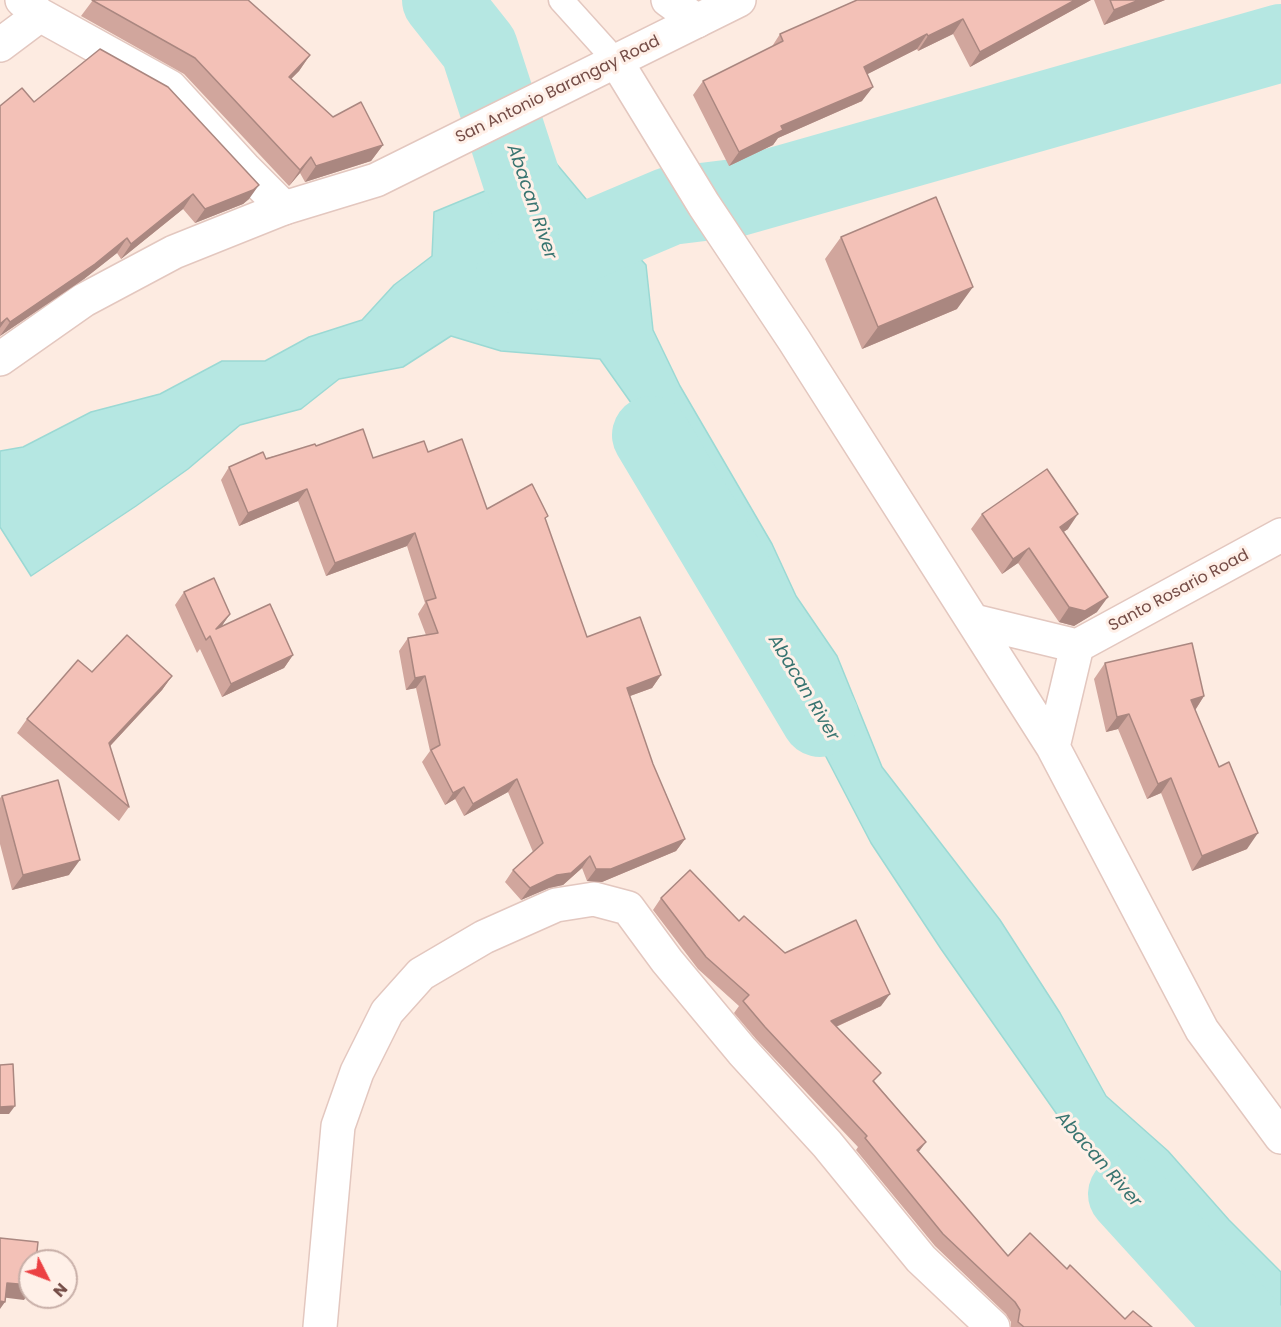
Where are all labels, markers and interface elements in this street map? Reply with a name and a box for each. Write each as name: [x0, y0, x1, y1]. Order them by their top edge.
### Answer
street label: San Antonio Barangay Road: [453, 32, 663, 148]
water label: Abacan River: [501, 142, 561, 262]
street label: Santo Rosario Road: [1106, 546, 1252, 636]
water label: Abacan River: [763, 631, 843, 745]
water label: Abacan River: [1051, 1108, 1145, 1212]
north arrow: [18, 1249, 78, 1309]
text: N: [48, 1278, 73, 1302]

